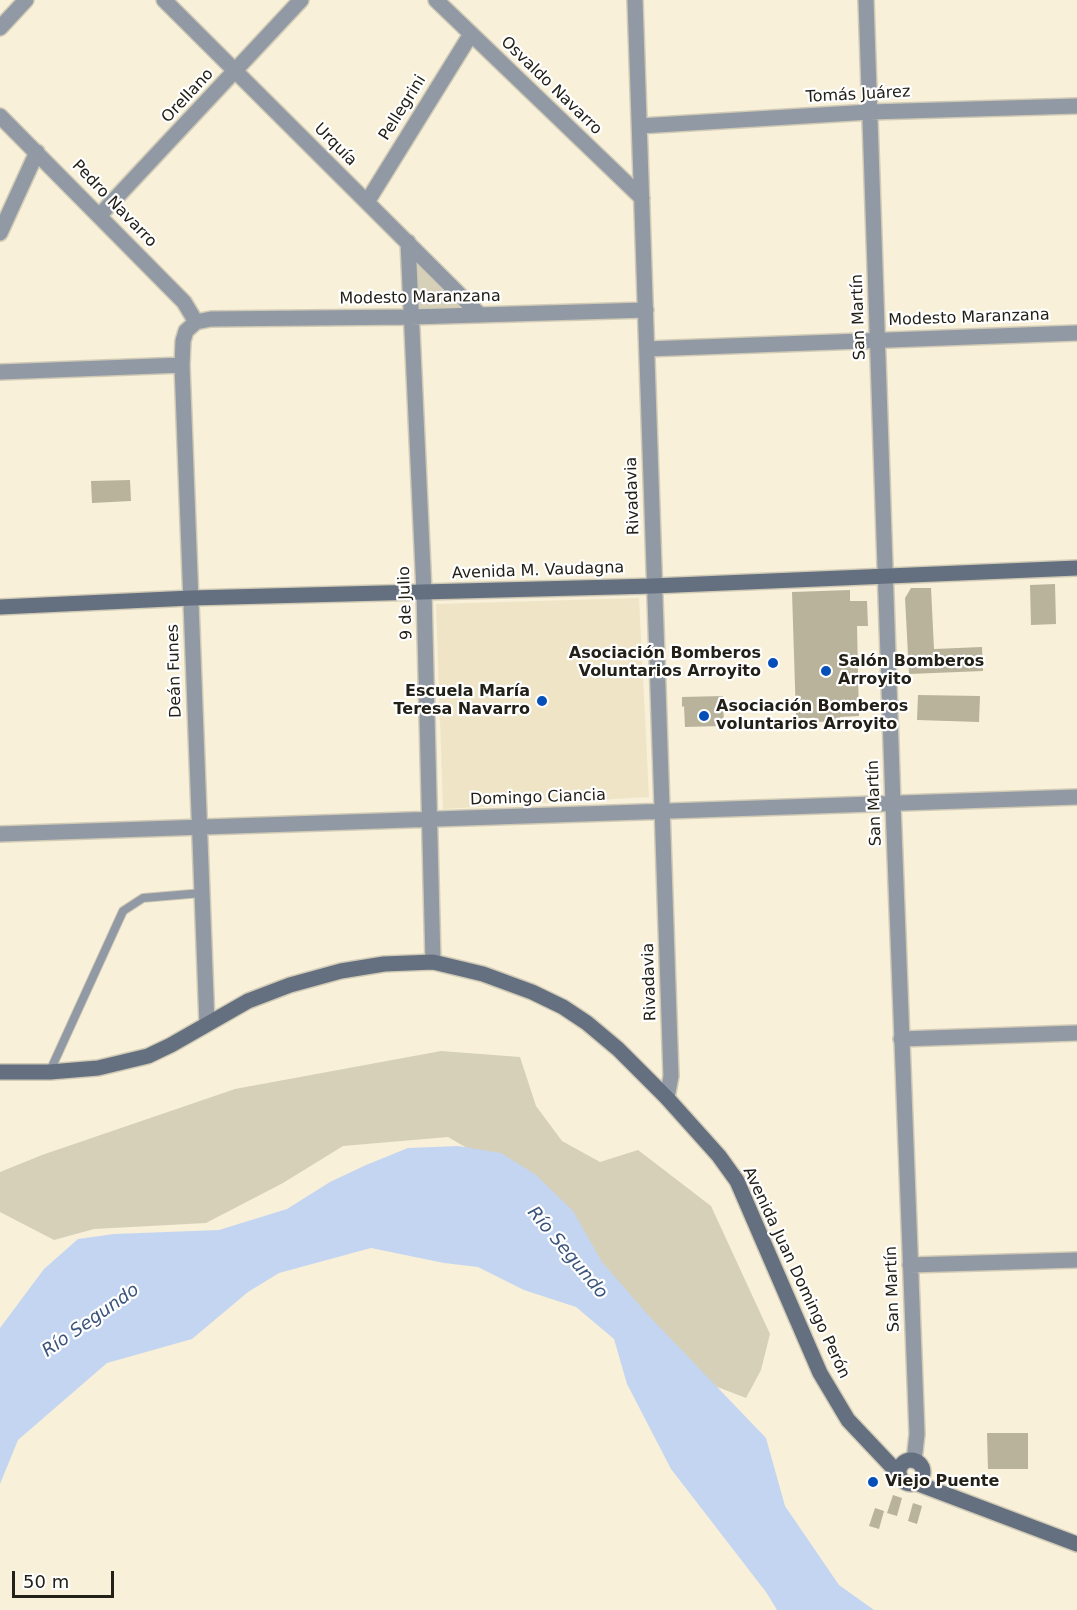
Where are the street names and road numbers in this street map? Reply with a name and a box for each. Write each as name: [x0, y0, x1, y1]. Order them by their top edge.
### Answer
street label: Osvaldo Navarro: [496, 33, 606, 139]
street label: Orellano: [158, 65, 218, 127]
street label: Pellegrini: [375, 72, 431, 144]
street label: Tomás Juárez: [805, 83, 911, 107]
street label: Urquía: [310, 120, 360, 170]
street label: Pedro Navarro: [68, 156, 160, 252]
street label: San Martín: [848, 274, 870, 360]
street label: Modesto Maranzana: [339, 287, 501, 309]
street label: Modesto Maranzana: [888, 306, 1050, 330]
street label: Rivadavia: [622, 456, 644, 536]
street label: Avenida M. Vaudagna: [451, 558, 625, 584]
street label: 9 de Julio: [395, 566, 417, 640]
street label: Deán Funes: [164, 624, 186, 718]
street label: San Martín: [864, 760, 886, 846]
street label: Domingo Ciancia: [470, 786, 606, 810]
street label: Rivadavia: [639, 942, 661, 1022]
street label: Avenida Juan Domingo Perón: [738, 1164, 854, 1382]
street label: San Martín: [882, 1246, 904, 1332]

